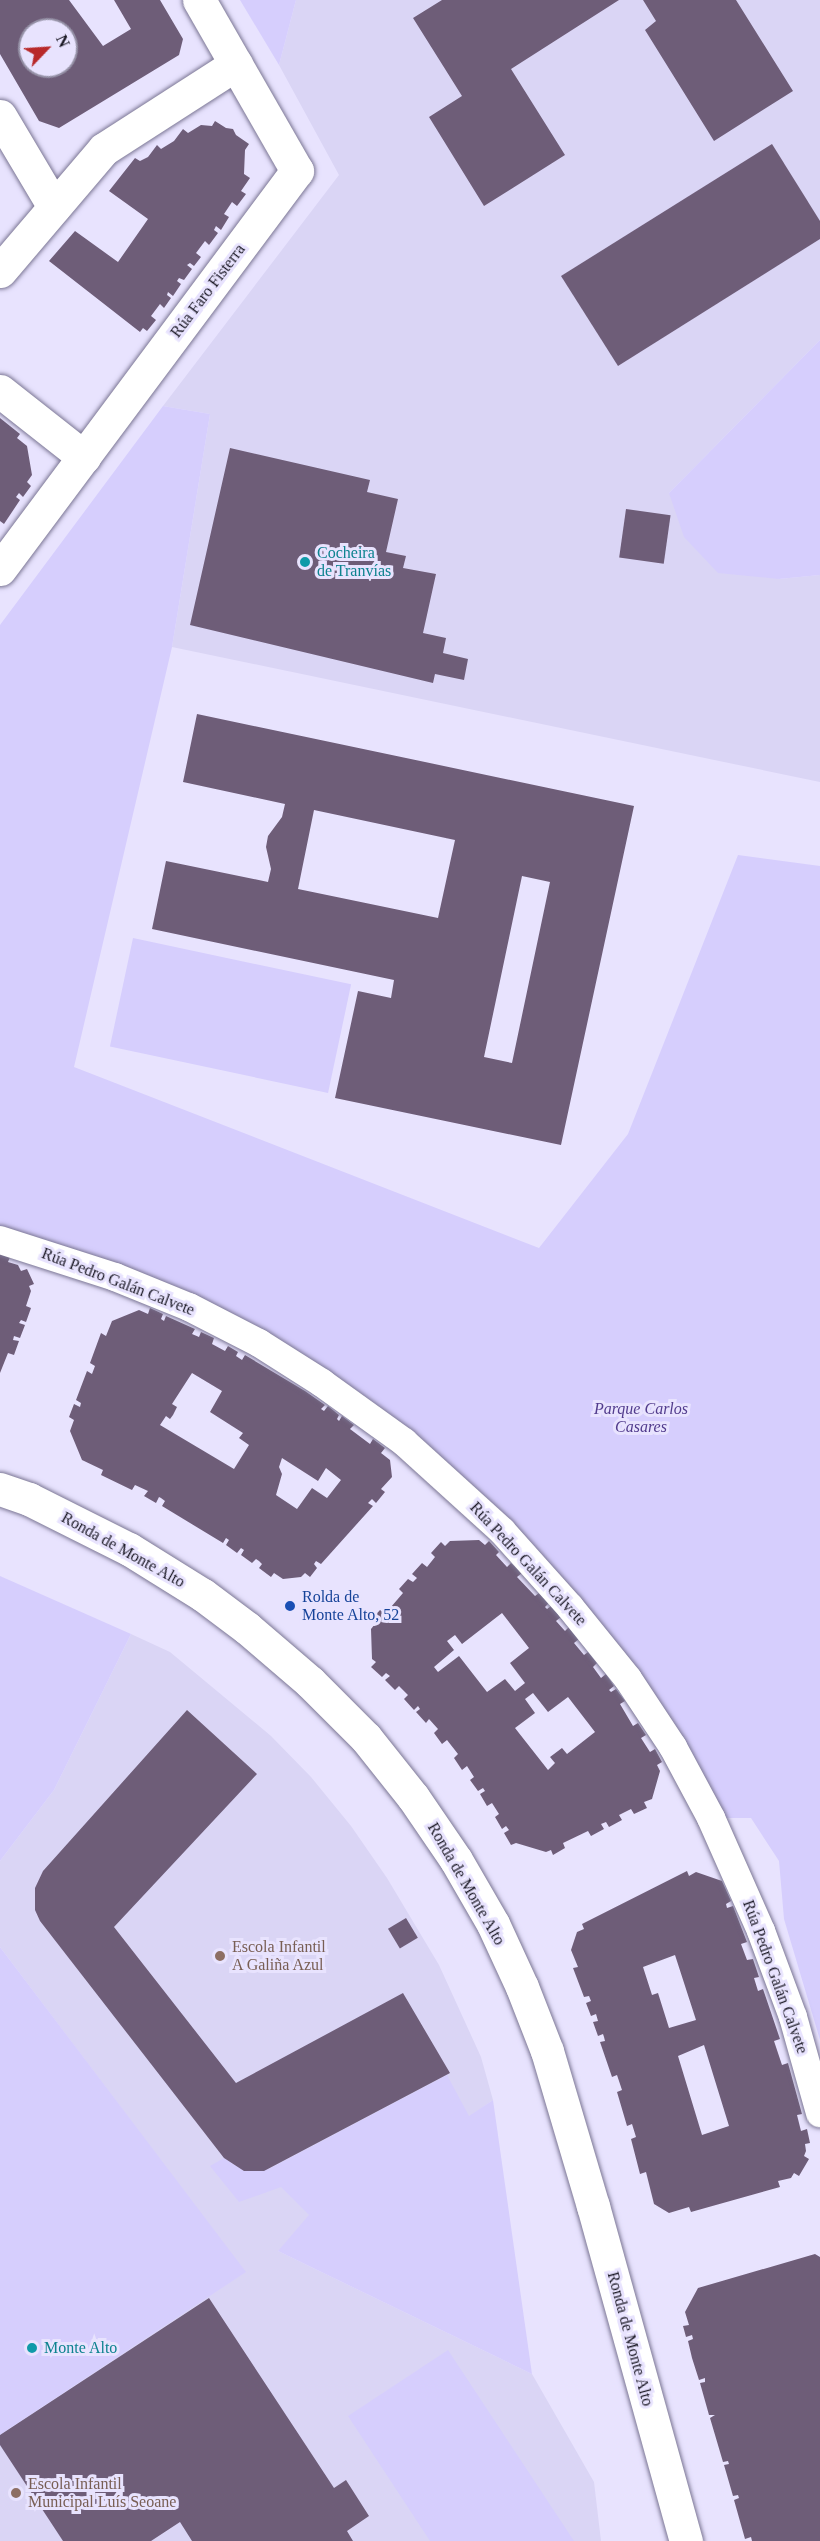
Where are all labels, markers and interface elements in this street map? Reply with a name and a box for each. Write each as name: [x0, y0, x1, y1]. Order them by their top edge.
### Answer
north arrow: [18, 18, 78, 78]
text: N: [53, 32, 73, 50]
street label: Rúa Faro Fisterra: [167, 241, 249, 341]
place label: Cocheira de Tranvías: [317, 543, 392, 581]
marker: Cocheira de Tranvías: [298, 555, 312, 569]
street label: Rúa Pedro Galán Calvete: [39, 1244, 197, 1320]
park label: Parque Carlos Casares: [594, 1399, 688, 1437]
street label: Rúa Pedro Galán Calvete: [466, 1498, 590, 1630]
street label: Ronda de Monte Alto: [58, 1508, 188, 1592]
place label: Rolda de Monte Alto, 52: [302, 1587, 400, 1625]
marker: Rolda de Monte Alto, 52: [283, 1599, 297, 1613]
street label: Ronda de Monte Alto: [423, 1819, 509, 1949]
street label: Rúa Pedro Galán Calvete: [738, 1898, 812, 2056]
place label: Escola Infantil A Galiña Azul: [232, 1937, 326, 1975]
marker: Escola Infantil A Galiña Azul: [213, 1949, 227, 1963]
street label: Ronda de Monte Alto: [603, 2269, 657, 2409]
place label: Monte Alto: [44, 2338, 118, 2358]
marker: Monte Alto: [25, 2341, 39, 2355]
place label: Escola Infantil Municipal Luís Seoane: [28, 2474, 176, 2512]
marker: Escola Infantil Municipal Luís Seoane: [9, 2486, 23, 2500]

